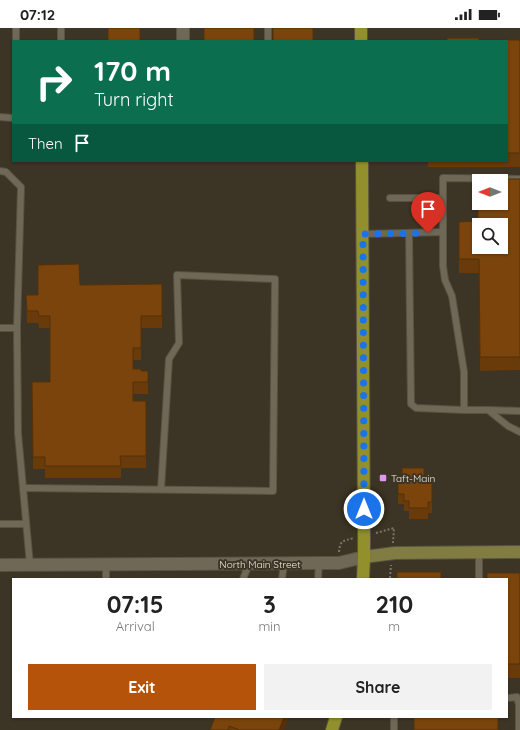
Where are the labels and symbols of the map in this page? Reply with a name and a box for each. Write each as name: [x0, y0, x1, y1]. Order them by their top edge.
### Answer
north arrow: [472, 174, 508, 210]
pin: [411, 192, 445, 233]
place label: Taft-Main: [391, 472, 435, 485]
marker: Taft-Main: [378, 473, 388, 483]
position arrow: [343, 488, 385, 530]
street label: North Main Street: [219, 558, 301, 571]

